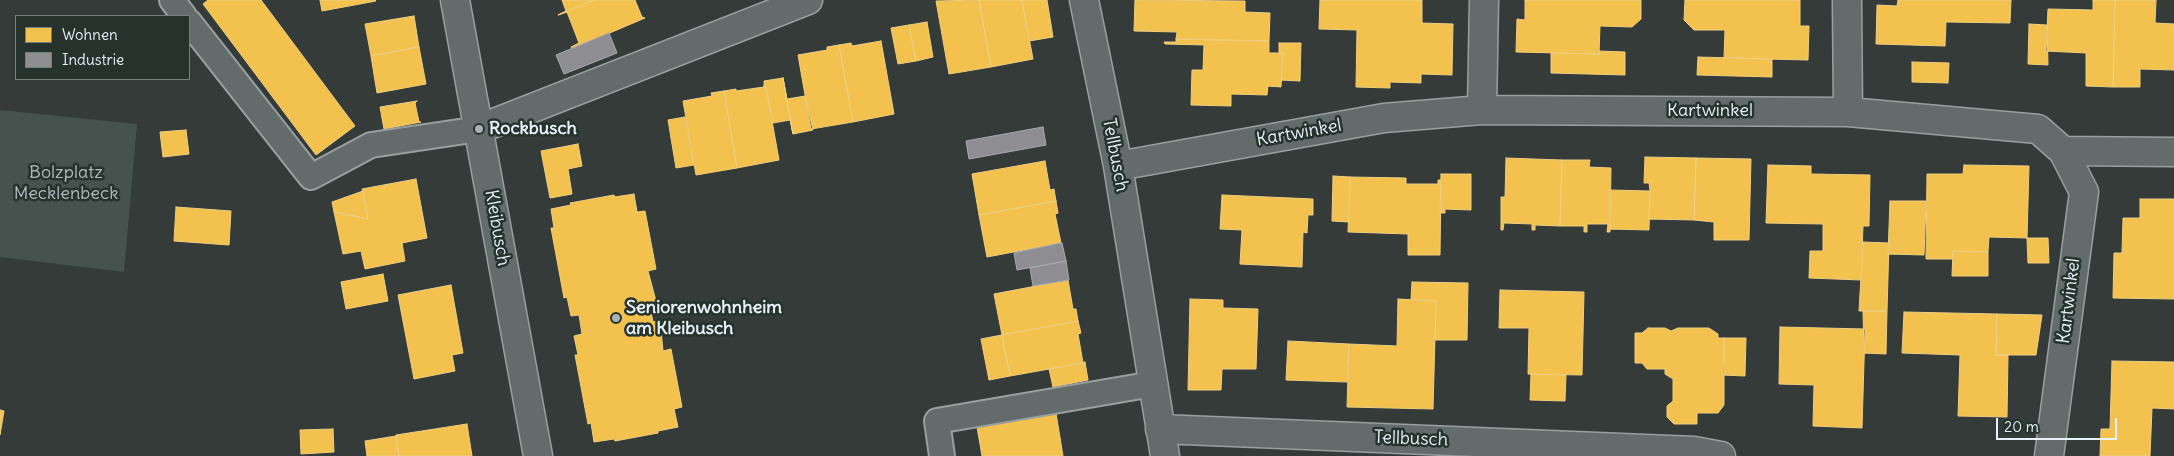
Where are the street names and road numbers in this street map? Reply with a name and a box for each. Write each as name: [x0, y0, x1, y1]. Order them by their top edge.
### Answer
street label: Kartwinkel: [1667, 100, 1753, 122]
street label: Kartwinkel: [1255, 115, 1343, 151]
street label: Tellbusch: [1097, 117, 1133, 193]
street label: Kleibusch: [480, 188, 514, 268]
street label: Kartwinkel: [2053, 257, 2085, 345]
street label: Tellbusch: [1374, 427, 1448, 451]

